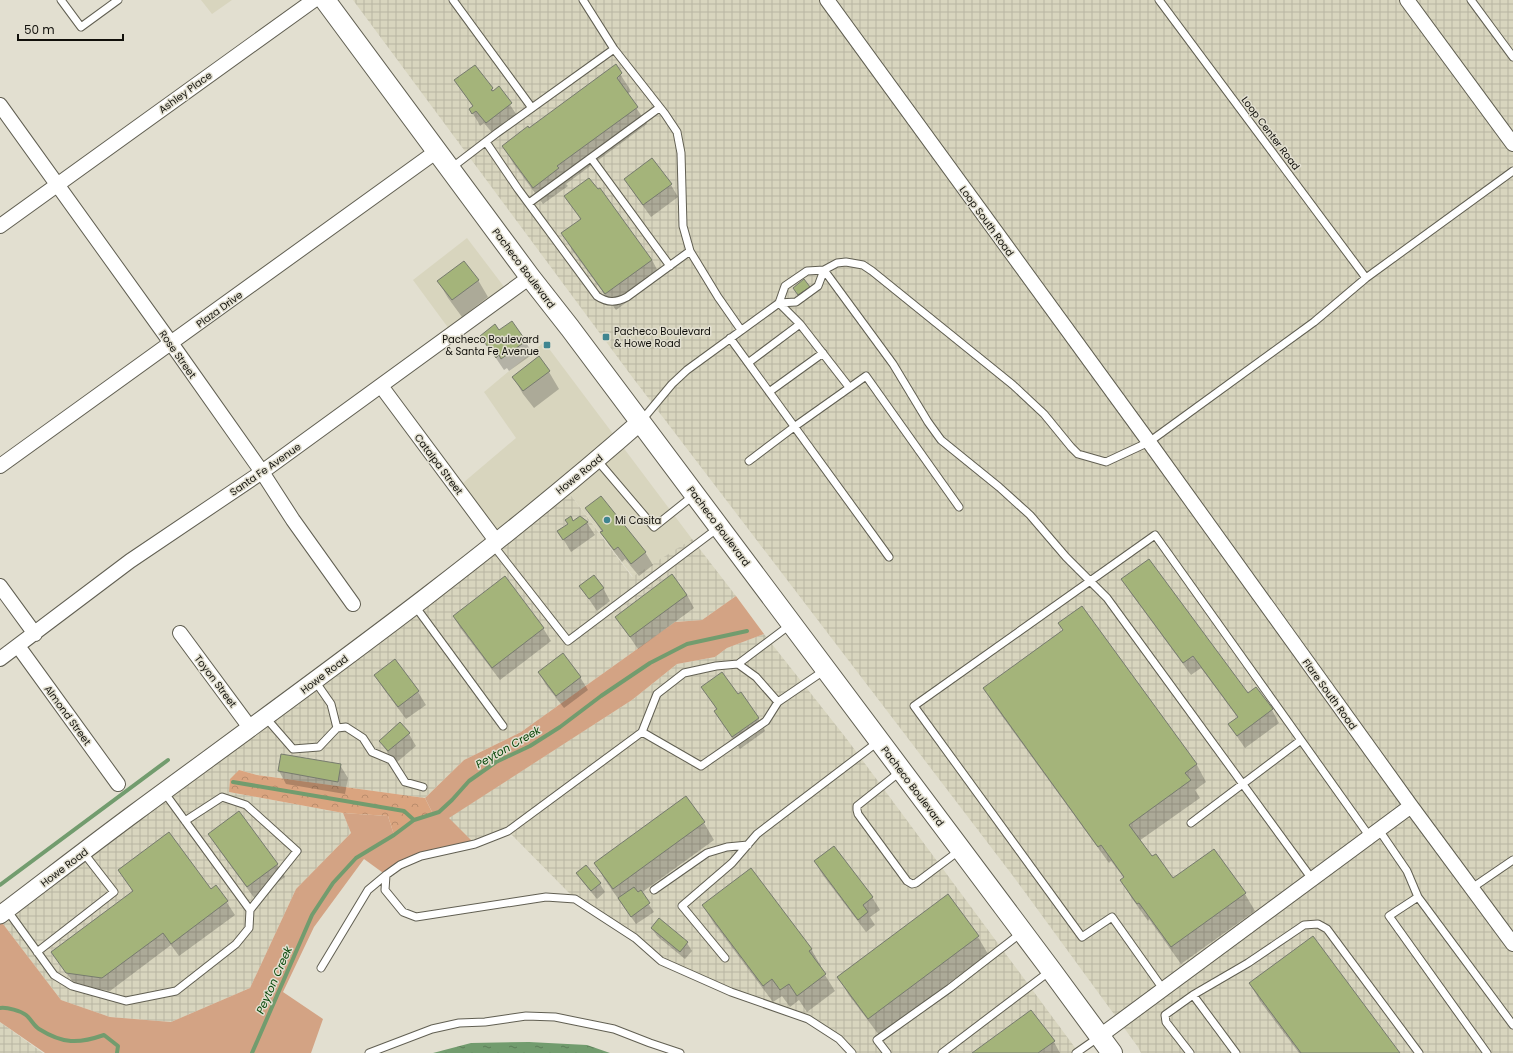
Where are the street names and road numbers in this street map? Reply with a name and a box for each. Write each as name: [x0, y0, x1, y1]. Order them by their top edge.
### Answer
street label: Ashley Place: [156, 68, 215, 117]
street label: Loop Center Road: [1238, 93, 1303, 173]
street label: Loop South Road: [956, 183, 1017, 260]
street label: Pacheco Boulevard: [488, 225, 559, 311]
street label: Plaza Drive: [193, 287, 246, 331]
street label: Rose Street: [155, 327, 200, 382]
street label: Catalpa Street: [411, 431, 467, 498]
street label: Santa Fe Avenue: [227, 439, 304, 500]
street label: Howe Road: [553, 451, 606, 498]
street label: Pacheco Boulevard: [683, 483, 754, 569]
street label: Howe Road: [297, 651, 351, 697]
street label: Toyon Street: [191, 652, 241, 711]
street label: Flare South Road: [1299, 656, 1360, 733]
street label: Almond Street: [41, 682, 95, 749]
street label: Pacheco Boulevard: [877, 743, 948, 829]
street label: Howe Road: [37, 844, 91, 890]

